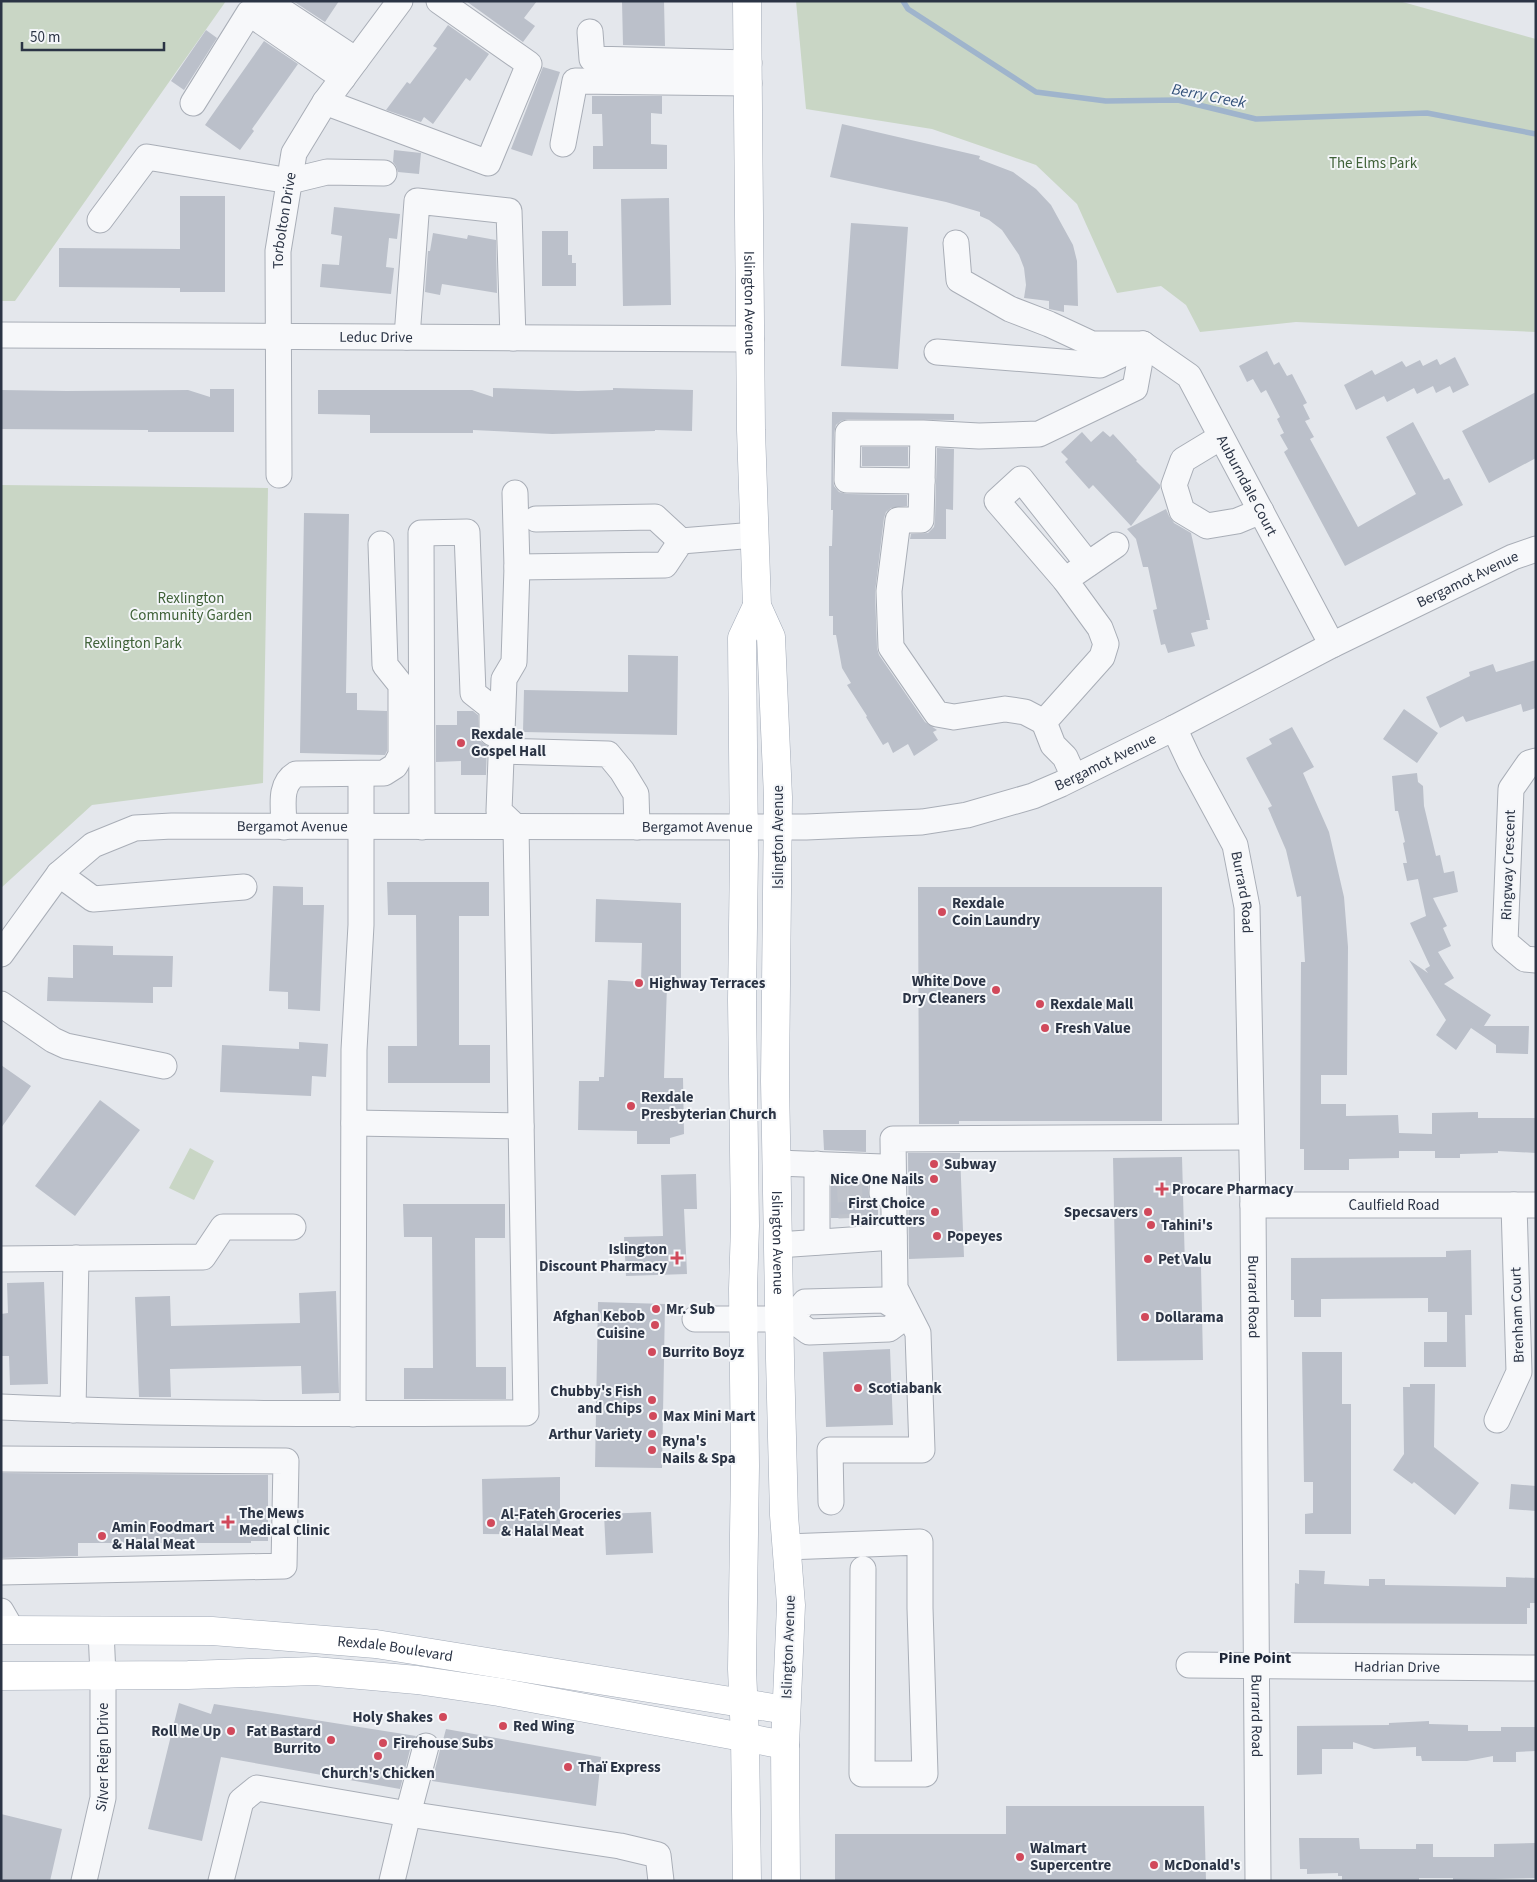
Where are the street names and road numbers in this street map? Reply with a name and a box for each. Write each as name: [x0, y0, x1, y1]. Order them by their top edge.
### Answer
street label: Torbolton Drive: [268, 171, 302, 269]
street label: Islington Avenue: [738, 251, 760, 355]
street label: Leduc Drive: [339, 327, 413, 348]
street label: Auburndale Court: [1211, 432, 1282, 540]
street label: Bergamot Avenue: [1413, 546, 1521, 613]
street label: Bergamot Avenue: [1051, 728, 1160, 797]
street label: Islington Avenue: [768, 785, 789, 889]
street label: Ringway Crescent: [1496, 809, 1521, 921]
street label: Bergamot Avenue: [237, 816, 348, 837]
street label: Bergamot Avenue: [642, 817, 753, 838]
street label: Burrard Road: [1225, 849, 1258, 934]
street label: Islington Avenue: [766, 1190, 789, 1295]
street label: Caulfield Road: [1348, 1195, 1440, 1216]
street label: Burrard Road: [1242, 1255, 1264, 1339]
street label: Brenham Court: [1505, 1267, 1530, 1363]
street label: Islington Avenue: [776, 1595, 801, 1699]
street label: Rexdale Boulevard: [336, 1631, 454, 1667]
street label: Hadrian Drive: [1354, 1656, 1440, 1678]
street label: Burrard Road: [1245, 1674, 1267, 1757]
street label: Silver Reign Drive: [90, 1703, 114, 1814]

